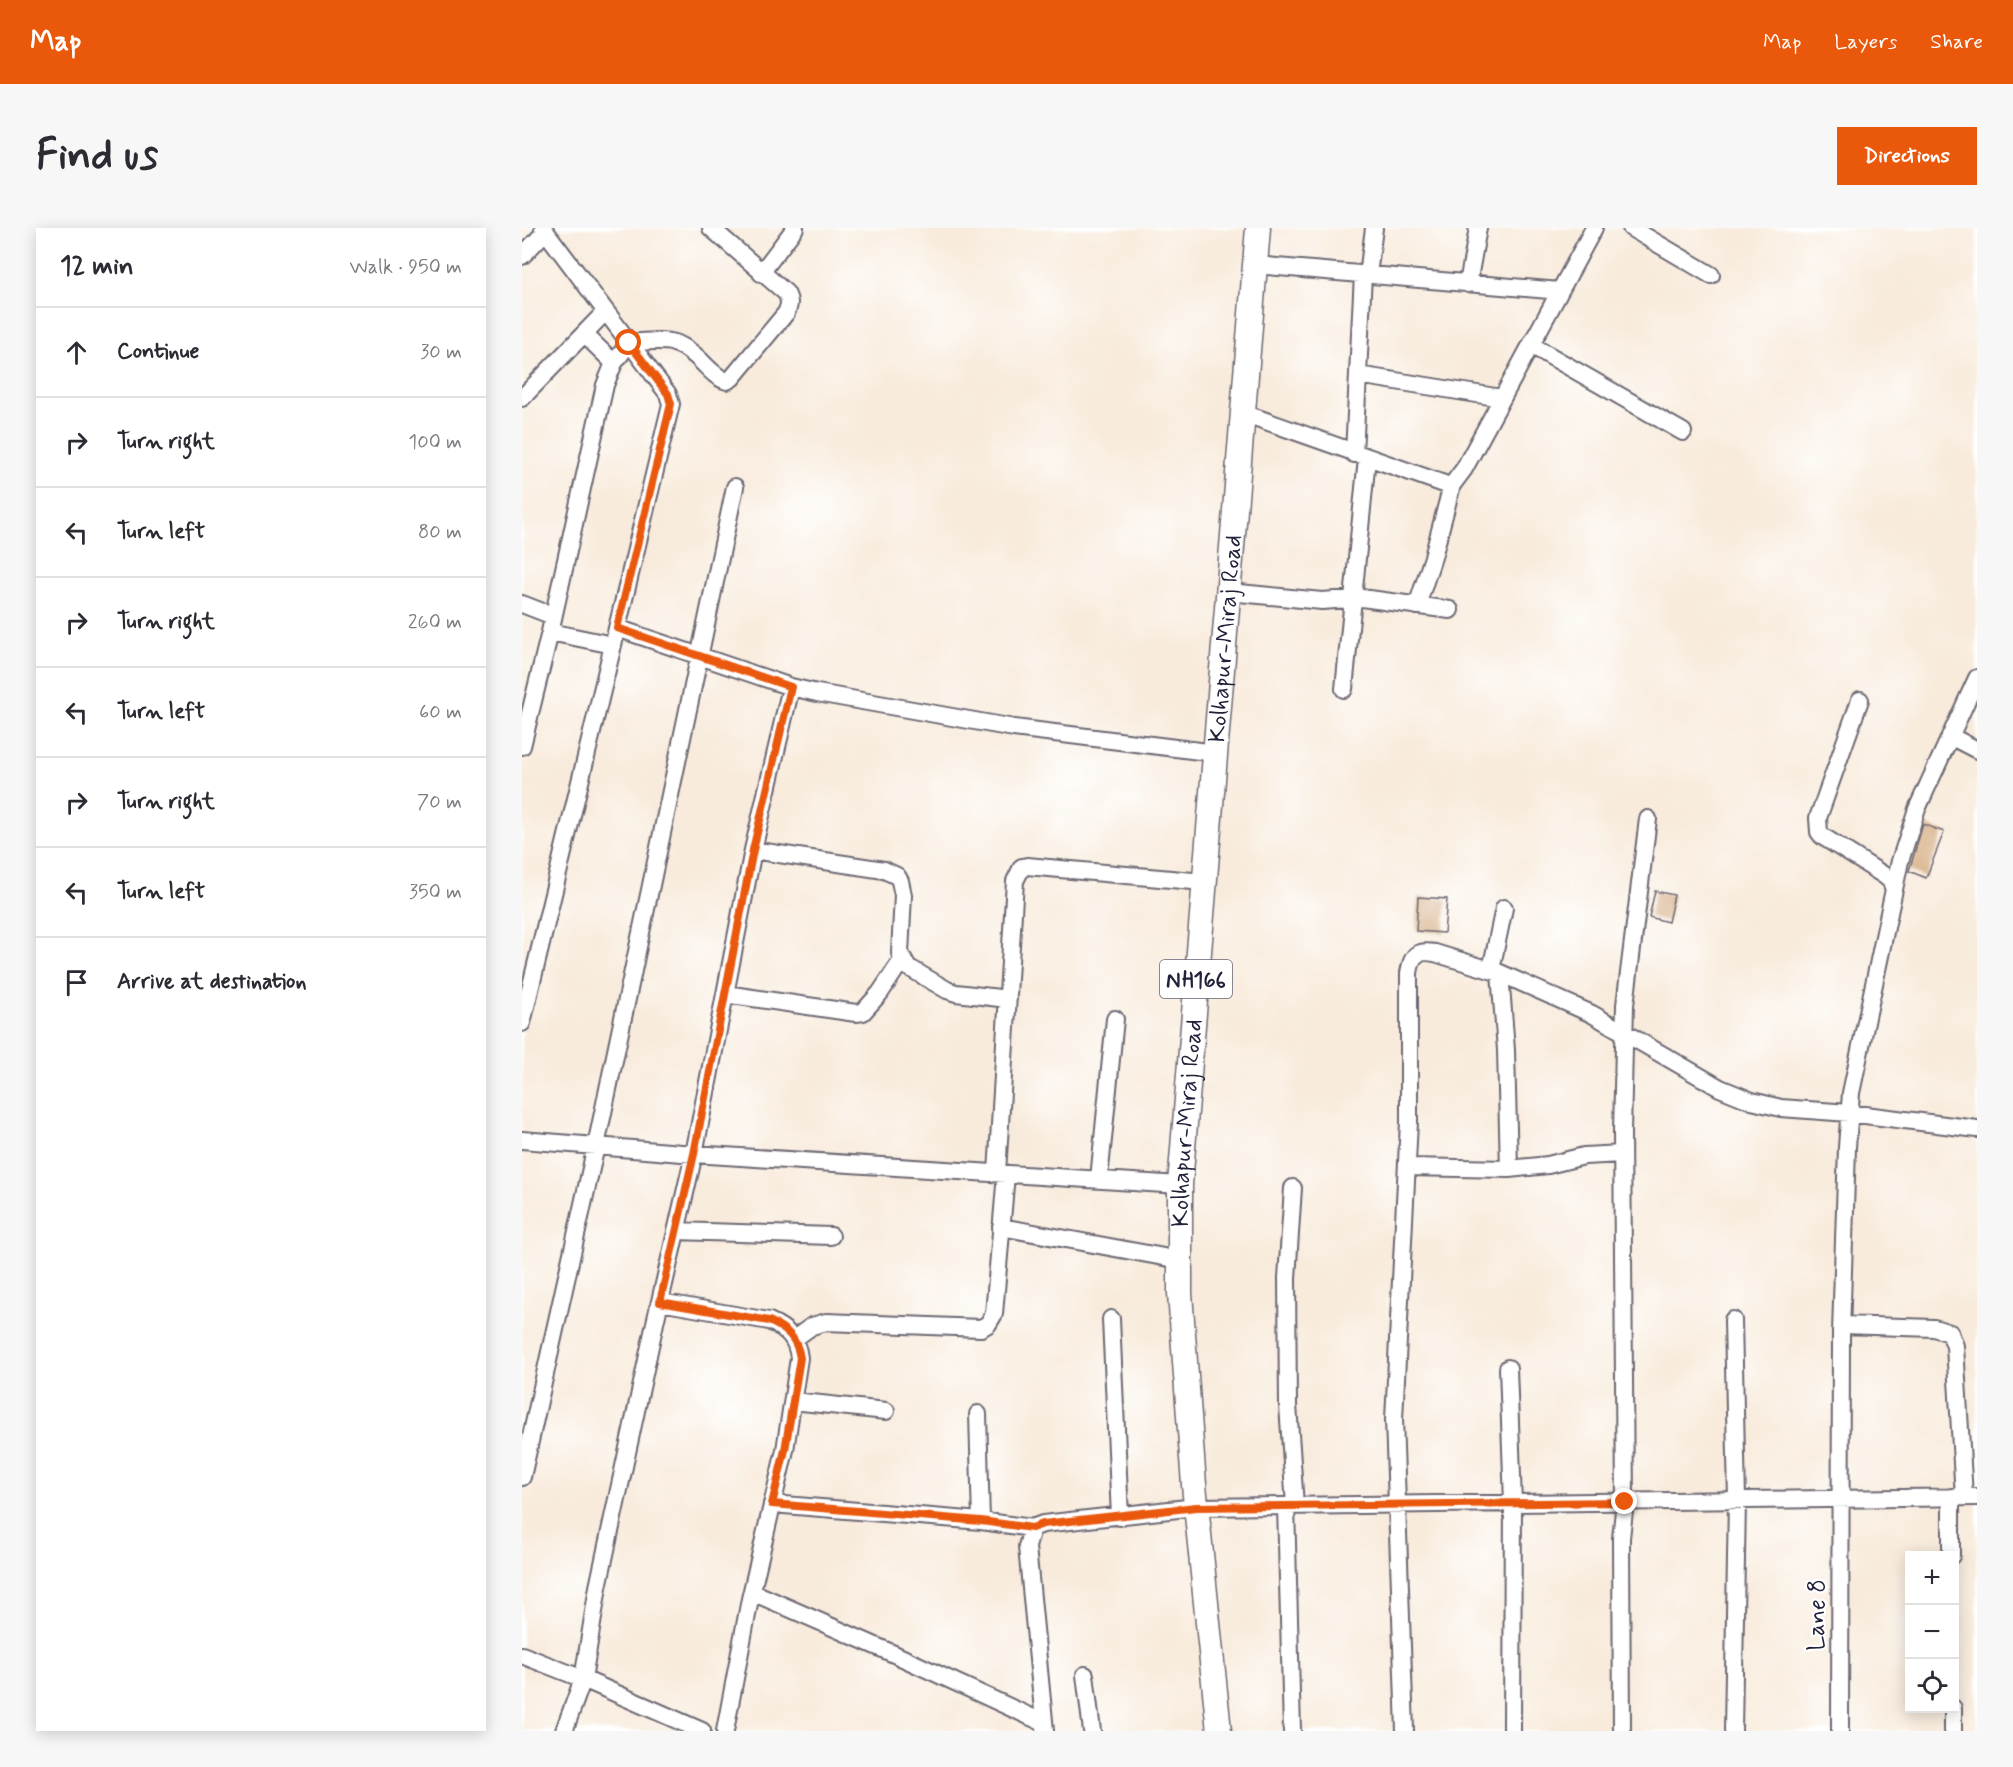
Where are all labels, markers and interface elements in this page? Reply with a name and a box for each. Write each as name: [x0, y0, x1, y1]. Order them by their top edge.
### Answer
text: Map: [30, 24, 81, 61]
text: Map: [1763, 28, 1801, 56]
text: Layers: [1834, 28, 1897, 56]
text: Share: [1930, 28, 1983, 56]
button: Directions: [1837, 127, 1977, 185]
text: Find us: [36, 129, 158, 184]
text: 12 min: [60, 250, 134, 284]
text: Walk · 950 m: [350, 254, 462, 281]
route start: [615, 329, 641, 355]
icon: ahead: [60, 336, 93, 369]
text: Continue: [117, 338, 199, 366]
text: 30 m: [420, 339, 462, 366]
icon: right: [60, 426, 93, 459]
text: Turn right: [117, 428, 215, 456]
text: 100 m: [408, 429, 462, 456]
icon: left: [60, 516, 93, 549]
text: Turn left: [117, 518, 205, 546]
text: 80 m: [418, 519, 462, 546]
street label: Kolhapur-Miraj Road: [1202, 534, 1250, 744]
icon: right: [60, 606, 93, 639]
text: Turn right: [117, 608, 215, 636]
text: 260 m: [408, 609, 462, 636]
icon: left: [60, 696, 93, 729]
text: Turn left: [117, 698, 205, 726]
text: 60 m: [419, 699, 462, 726]
icon: right: [60, 786, 93, 819]
text: Turn right: [117, 788, 215, 816]
text: 70 m: [417, 789, 462, 816]
icon: left: [60, 876, 93, 909]
text: Turn left: [117, 878, 205, 906]
text: 350 m: [409, 879, 462, 906]
road number: NH166: [1160, 960, 1232, 998]
icon: arrive: [60, 966, 93, 999]
text: Arrive at destination: [117, 968, 307, 996]
street label: Kolhapur-Miraj Road: [1166, 1018, 1210, 1227]
route end: [1611, 1488, 1637, 1514]
map controls: [1905, 1551, 1959, 1713]
button: +: [1905, 1551, 1959, 1605]
street label: Lane 8: [1802, 1579, 1833, 1651]
button: −: [1905, 1605, 1959, 1659]
button: locate: [1905, 1659, 1959, 1713]

